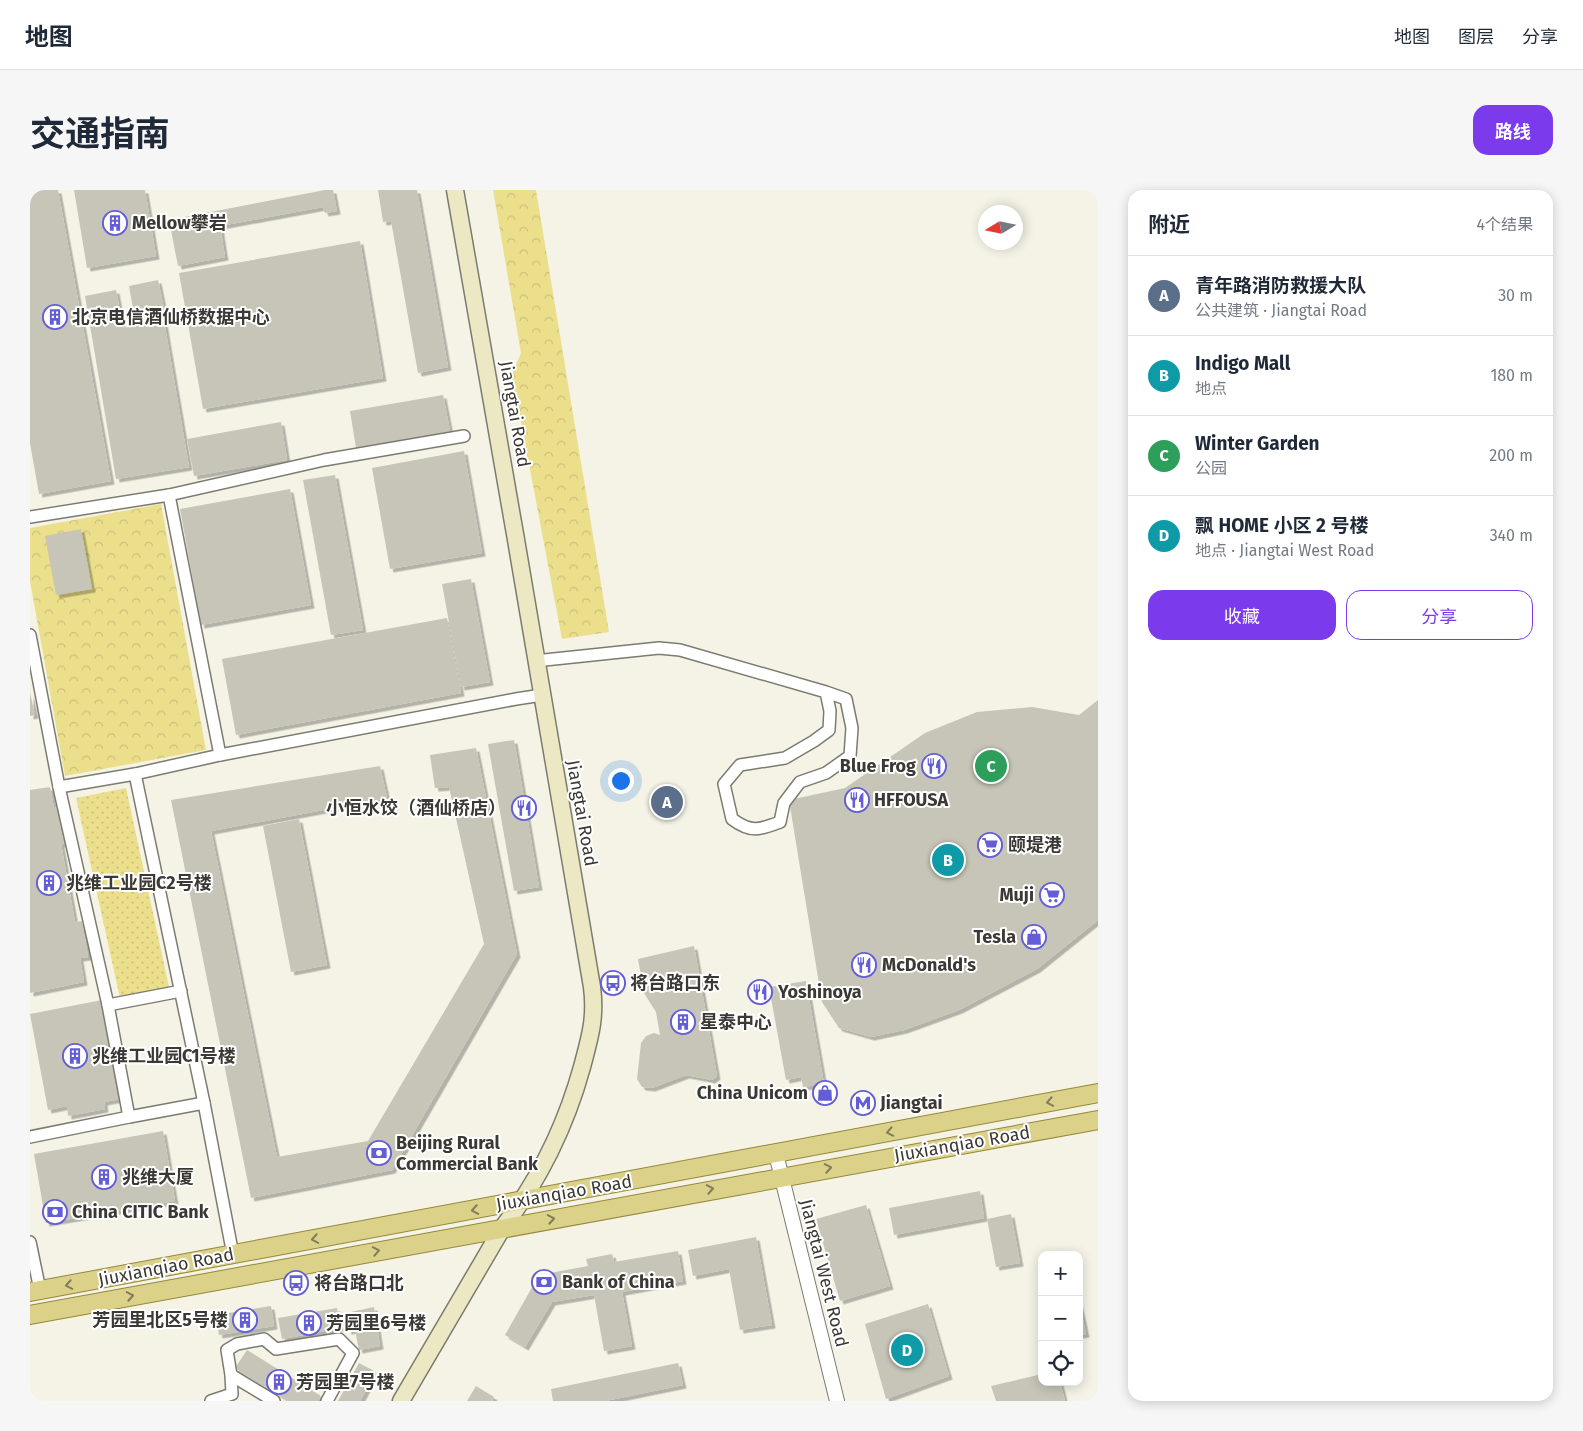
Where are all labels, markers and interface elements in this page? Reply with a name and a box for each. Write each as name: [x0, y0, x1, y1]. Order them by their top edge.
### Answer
text: 地图: [25, 23, 73, 51]
text: 地图: [1394, 26, 1430, 48]
text: 图层: [1458, 26, 1494, 48]
text: 分享: [1522, 26, 1558, 48]
button: 路线: [1473, 105, 1553, 155]
text: 交通指南: [30, 113, 170, 155]
north arrow: [978, 205, 1023, 250]
building icon: Mellow攀岩: [102, 210, 128, 236]
place label: Mellow攀岩: [132, 212, 227, 234]
text: 附近: [1148, 212, 1190, 238]
text: 4个结果: [1476, 215, 1533, 234]
text: 青年路消防救援大队: [1195, 274, 1366, 297]
text: A: [1159, 286, 1169, 305]
text: 30 m: [1498, 286, 1533, 305]
text: 公共建筑 · Jiangtai Road: [1195, 301, 1367, 320]
building icon: 北京电信酒仙桥数据中心: [42, 304, 68, 330]
place label: 北京电信酒仙桥数据中心: [72, 306, 270, 328]
text: Indigo Mall: [1195, 352, 1290, 375]
street label: Jiangtai Road: [495, 359, 535, 469]
text: B: [1159, 366, 1169, 385]
text: 180 m: [1490, 366, 1533, 385]
text: 地点: [1195, 379, 1227, 398]
text: Winter Garden: [1195, 432, 1320, 455]
text: C: [1159, 446, 1169, 465]
text: 200 m: [1489, 446, 1533, 465]
text: 公园: [1195, 459, 1227, 478]
text: 飘 HOME 小区 2 号楼: [1195, 514, 1368, 537]
text: D: [1159, 526, 1169, 545]
text: 340 m: [1490, 526, 1533, 545]
text: 地点 · Jiangtai West Road: [1195, 541, 1374, 560]
button: 收藏: [1148, 590, 1336, 640]
button: 分享: [1346, 590, 1533, 640]
pin: C: [975, 747, 1007, 785]
restaurant icon: Blue Frog: [921, 753, 947, 779]
place label: Blue Frog: [840, 755, 916, 777]
street label: Jiangtai Road: [562, 758, 602, 868]
your location: [608, 768, 634, 794]
pin: A: [651, 783, 683, 821]
restaurant icon: HFFOUSA: [844, 787, 870, 813]
place label: HFFOUSA: [874, 789, 948, 811]
restaurant icon: 小恒水饺（酒仙桥店）: [511, 795, 537, 821]
place label: 小恒水饺（酒仙桥店）: [326, 797, 506, 819]
supermarket icon: 颐堤港: [977, 832, 1003, 858]
place label: 颐堤港: [1008, 834, 1062, 856]
pin: B: [932, 841, 964, 879]
building icon: 兆维工业园C2号楼: [36, 870, 62, 896]
place label: 兆维工业园C2号楼: [66, 872, 212, 894]
supermarket icon: Muji: [1039, 882, 1065, 908]
place label: Muji: [999, 884, 1034, 906]
shop icon: Tesla: [1021, 924, 1047, 950]
place label: Tesla: [974, 926, 1016, 948]
restaurant icon: McDonald's: [851, 952, 877, 978]
place label: McDonald's: [882, 954, 976, 976]
bus stop icon: 将台路口东: [600, 970, 626, 996]
place label: 将台路口东: [630, 972, 720, 994]
restaurant icon: Yoshinoya: [747, 979, 773, 1005]
place label: Yoshinoya: [777, 981, 862, 1003]
building icon: 星泰中心: [670, 1009, 696, 1035]
place label: 星泰中心: [700, 1011, 772, 1033]
building icon: 兆维工业园C1号楼: [62, 1043, 88, 1069]
place label: 兆维工业园C1号楼: [92, 1045, 236, 1067]
shop icon: China Unicom: [812, 1080, 838, 1106]
place label: China Unicom: [697, 1082, 808, 1104]
metro station icon: Jiangtai: [850, 1090, 876, 1116]
place label: Jiangtai: [879, 1092, 943, 1114]
one-way arrow: [1046, 1097, 1054, 1107]
street label: Jiuxianqiao Road: [892, 1121, 1032, 1167]
one-way arrow: [886, 1127, 895, 1137]
place label: Beijing Rural Commercial Bank: [396, 1132, 539, 1175]
bank icon: Beijing Rural Commercial Bank: [366, 1140, 392, 1166]
building icon: 兆维大厦: [91, 1164, 117, 1190]
one-way arrow: [824, 1164, 833, 1174]
place label: 兆维大厦: [122, 1166, 194, 1188]
street label: Jiuxianqiao Road: [494, 1170, 634, 1216]
one-way arrow: [706, 1185, 715, 1195]
street label: Jiangtai West Road: [795, 1197, 853, 1349]
bank icon: China CITIC Bank: [42, 1199, 68, 1225]
place label: China CITIC Bank: [72, 1201, 210, 1223]
one-way arrow: [470, 1204, 479, 1215]
one-way arrow: [546, 1214, 555, 1224]
one-way arrow: [310, 1233, 319, 1243]
street label: Jiuxianqiao Road: [96, 1243, 236, 1291]
one-way arrow: [371, 1247, 380, 1257]
map controls: [1038, 1251, 1083, 1386]
button: +: [1038, 1251, 1083, 1296]
bank icon: Bank of China: [531, 1269, 557, 1295]
bus stop icon: 将台路口北: [283, 1270, 309, 1296]
place label: Bank of China: [562, 1271, 675, 1293]
place label: 将台路口北: [314, 1272, 404, 1294]
one-way arrow: [65, 1279, 73, 1290]
one-way arrow: [125, 1292, 134, 1302]
button: −: [1038, 1296, 1083, 1341]
building icon: 芳园里北区5号楼: [232, 1307, 258, 1333]
place label: 芳园里北区5号楼: [92, 1309, 228, 1331]
building icon: 芳园里6号楼: [296, 1310, 322, 1336]
place label: 芳园里6号楼: [326, 1312, 426, 1334]
pin: D: [891, 1331, 923, 1369]
button: locate: [1038, 1341, 1083, 1386]
building icon: 芳园里7号楼: [266, 1369, 292, 1395]
place label: 芳园里7号楼: [296, 1371, 394, 1393]

